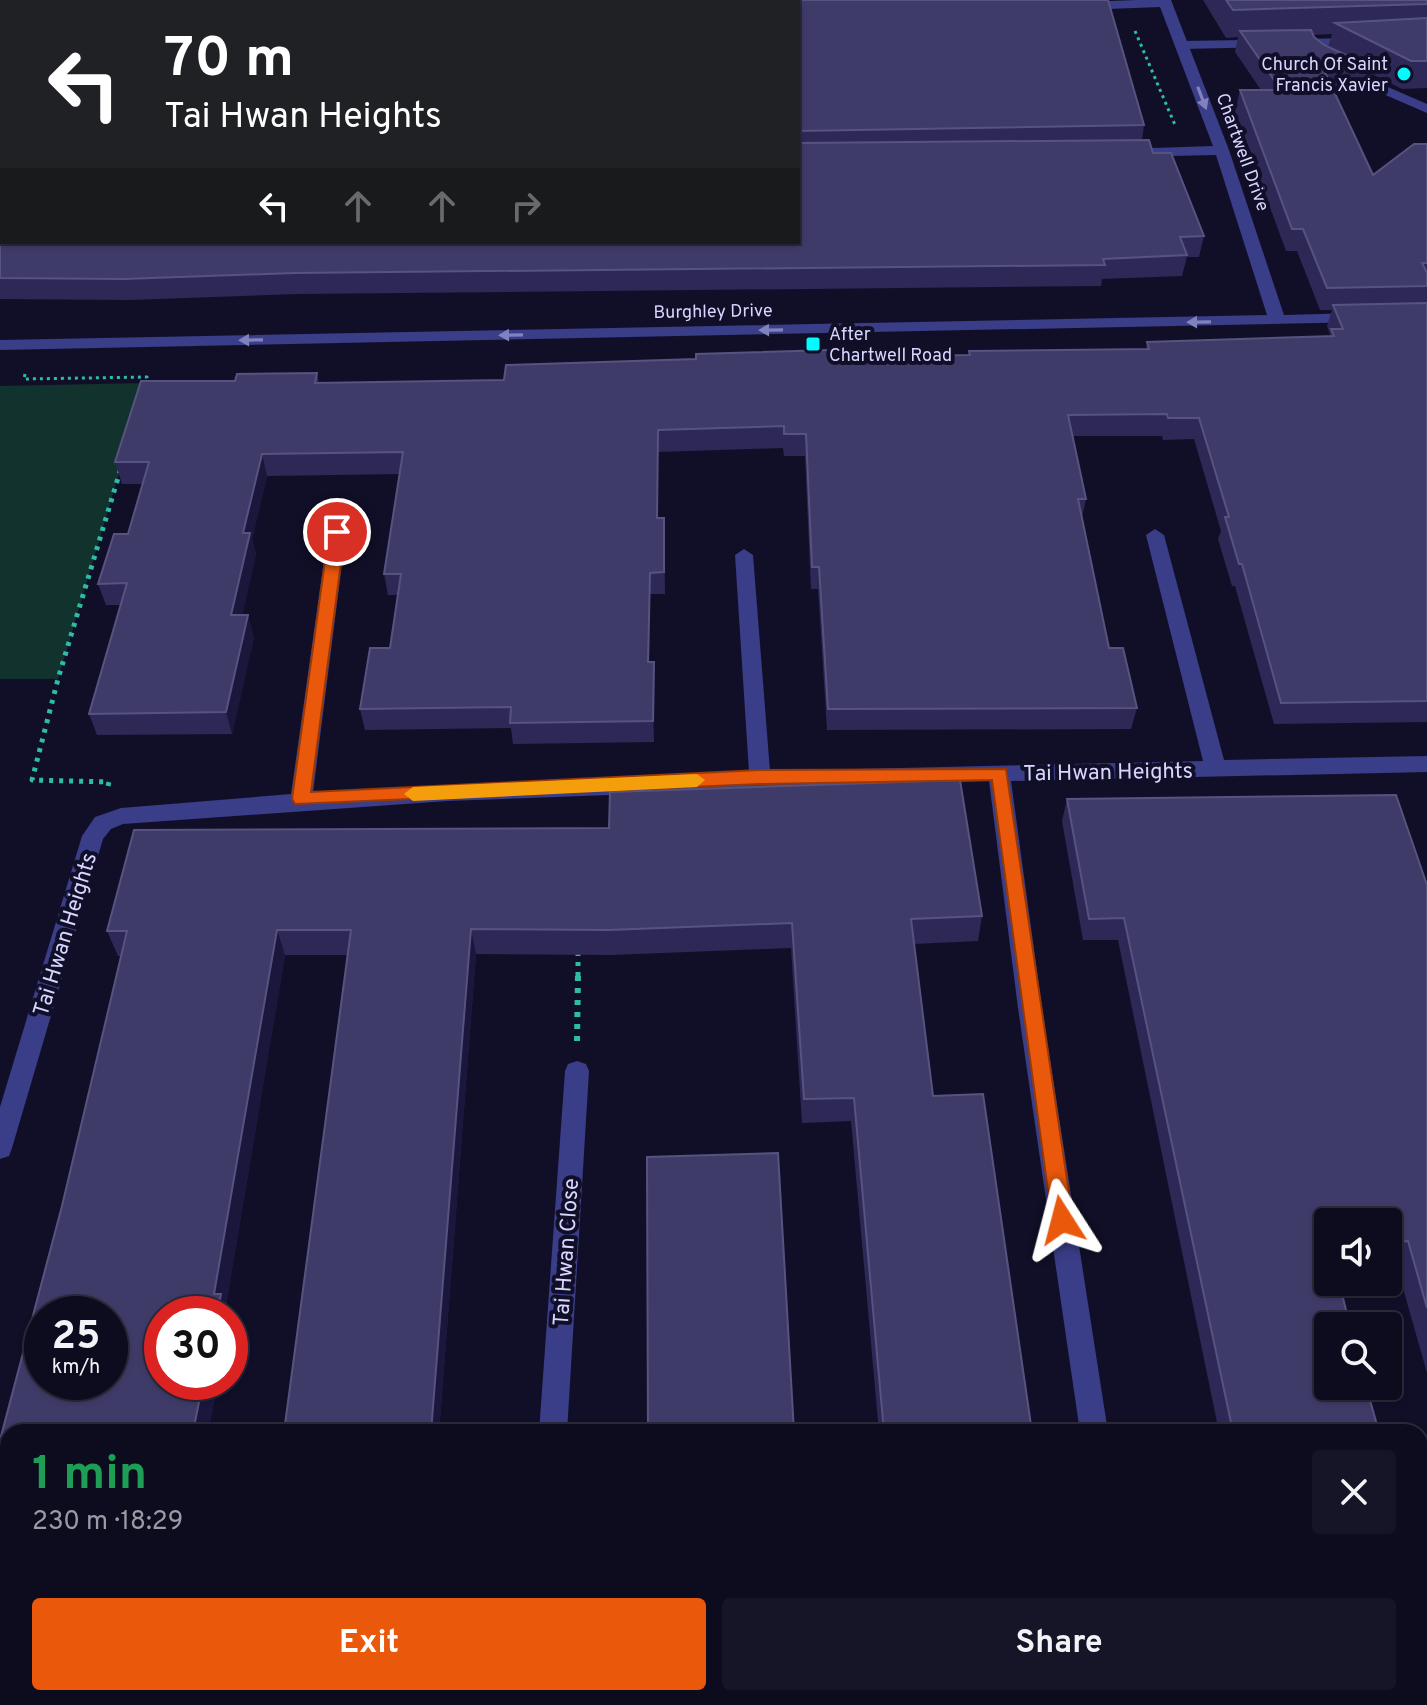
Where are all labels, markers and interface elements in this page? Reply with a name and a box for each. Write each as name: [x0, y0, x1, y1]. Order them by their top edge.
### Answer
text: 70 m: [164, 26, 294, 96]
icon: left: [32, 32, 136, 136]
place label: Church Of Saint Francis Xavier: [1261, 54, 1388, 98]
marker: Church Of Saint Francis Xavier: [1395, 65, 1413, 83]
one-way arrow: [1196, 86, 1209, 110]
street label: Chartwell Drive: [1210, 90, 1274, 215]
text: Tai Hwan Heights: [164, 95, 442, 141]
icon: left: [252, 184, 296, 228]
icon: ahead: [336, 184, 380, 228]
icon: ahead: [420, 184, 464, 228]
icon: right: [504, 184, 548, 228]
street label: Burghley Drive: [653, 300, 773, 325]
one-way arrow: [1186, 316, 1211, 328]
one-way arrow: [758, 324, 783, 336]
place label: After Chartwell Road: [829, 324, 952, 368]
one-way arrow: [498, 329, 523, 341]
one-way arrow: [238, 333, 263, 346]
marker: After Chartwell Road: [804, 335, 822, 353]
pin: [303, 498, 371, 566]
icon: arrive: [315, 510, 359, 554]
street label: Tai Hwan Heights: [1023, 759, 1193, 788]
street label: Tai Hwan Heights: [29, 850, 104, 1020]
street label: Tai Hwan Close: [549, 1177, 586, 1327]
position arrow: [1020, 1178, 1104, 1262]
map controls: [1314, 1208, 1402, 1400]
button: sound: [1314, 1208, 1402, 1296]
speed limit sign: 30: [144, 1296, 248, 1400]
button: search: [1314, 1312, 1402, 1400]
text: 25: [52, 1313, 100, 1363]
text: km/h: [52, 1355, 100, 1381]
text: 1 min: [32, 1446, 147, 1506]
button: close: [1312, 1450, 1396, 1534]
text: 230 m · 18:29: [32, 1506, 183, 1539]
button: Exit: [32, 1598, 706, 1690]
button: Share: [722, 1598, 1396, 1690]

